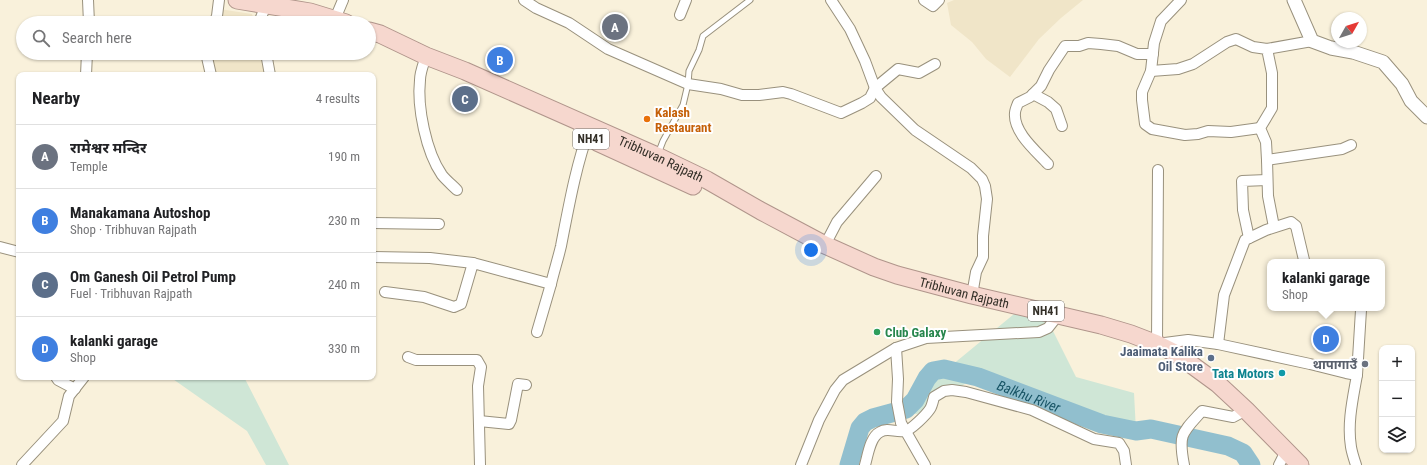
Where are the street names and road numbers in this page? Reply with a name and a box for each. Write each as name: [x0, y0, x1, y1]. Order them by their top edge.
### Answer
road number: NH41: [573, 129, 609, 149]
street label: Tribhuvan Rajpath: [616, 132, 706, 185]
street label: Tribhuvan Rajpath: [918, 274, 1011, 311]
road number: NH41: [1028, 301, 1064, 321]

